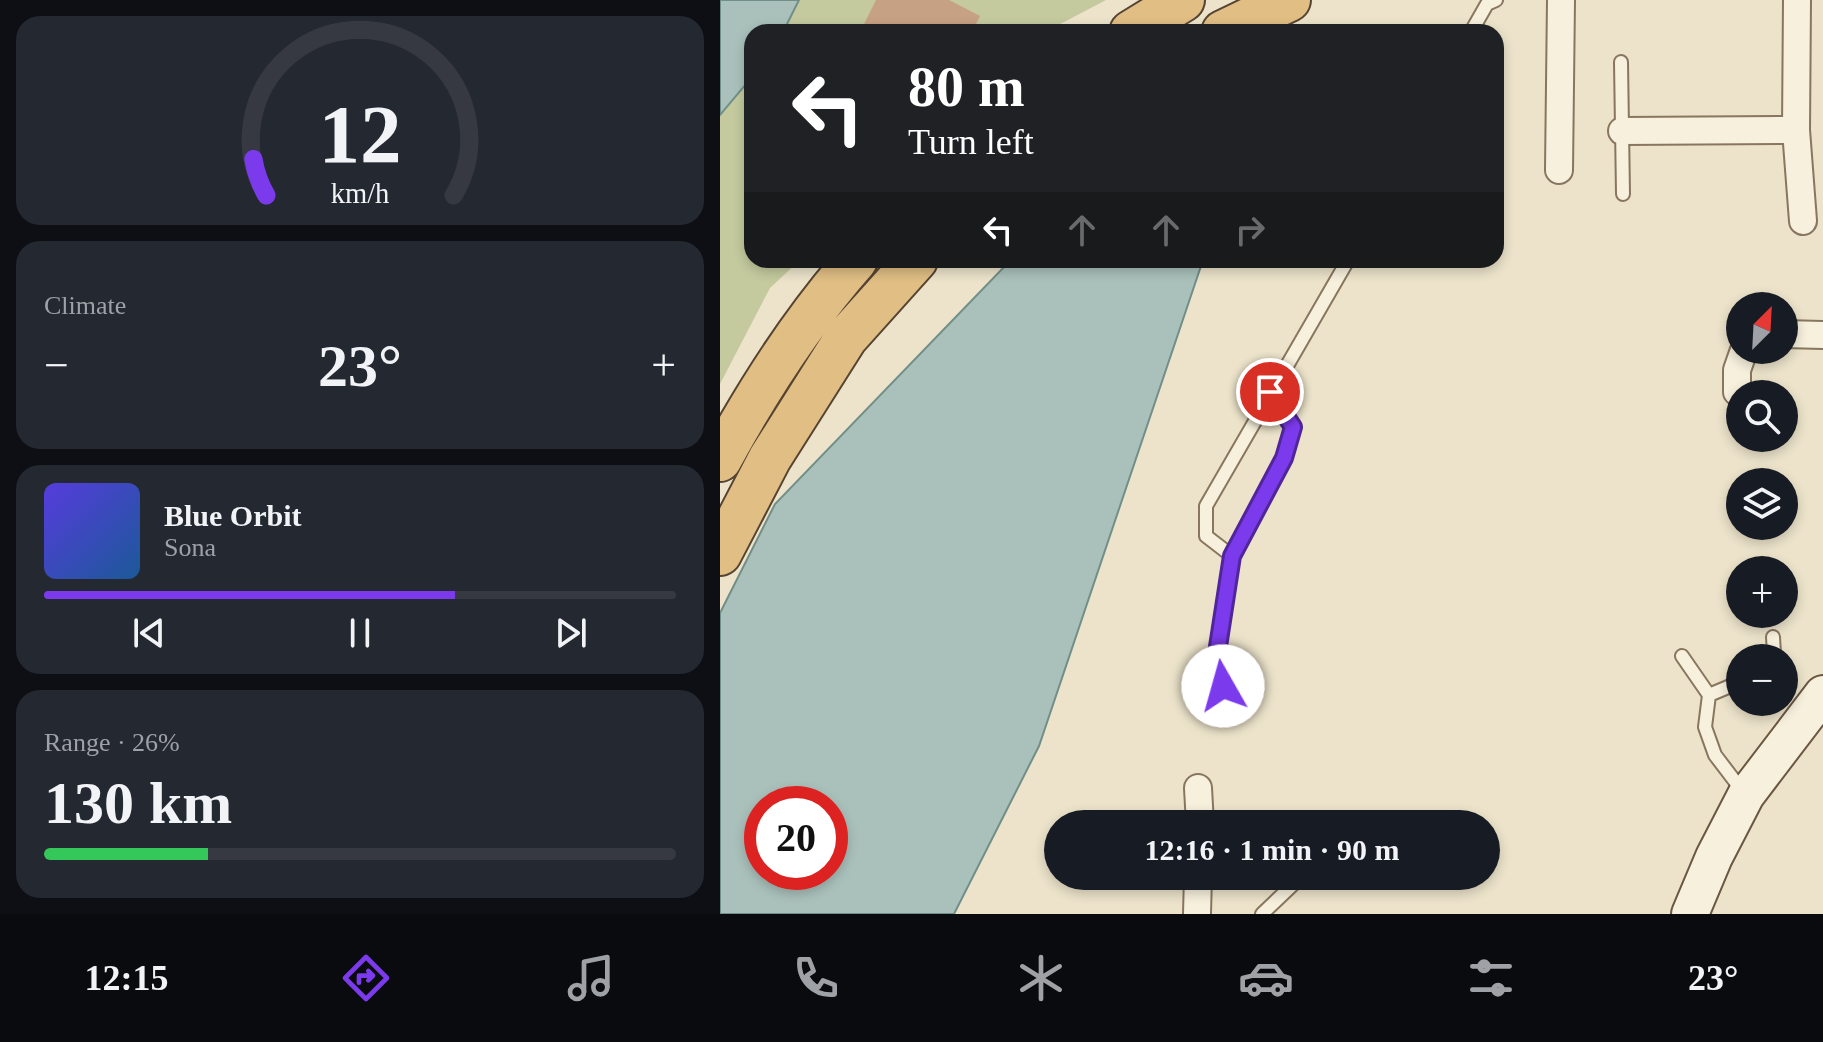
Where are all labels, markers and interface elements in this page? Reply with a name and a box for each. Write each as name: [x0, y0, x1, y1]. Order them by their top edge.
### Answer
icon: left: [776, 56, 880, 160]
text: 80 m: [908, 56, 1025, 118]
text: 12: [318, 88, 402, 180]
text: Turn left: [908, 122, 1034, 162]
text: km/h: [331, 178, 389, 209]
icon: left: [976, 208, 1020, 252]
icon: ahead: [1060, 208, 1104, 252]
icon: ahead: [1144, 208, 1188, 252]
icon: right: [1228, 208, 1272, 252]
text: Climate: [44, 291, 126, 320]
north arrow: [1726, 292, 1798, 364]
map controls: [1726, 292, 1798, 716]
text: 23°: [318, 333, 402, 399]
text: −: [44, 341, 69, 390]
text: +: [651, 341, 676, 390]
pin: [1236, 358, 1304, 426]
icon: arrive: [1248, 370, 1292, 414]
button: search: [1726, 380, 1798, 452]
button: layers: [1726, 468, 1798, 540]
text: Blue Orbit: [164, 499, 302, 532]
text: Sona: [164, 533, 216, 562]
button: +: [1726, 556, 1798, 628]
icon: previous: [127, 611, 171, 655]
icon: pause: [338, 611, 382, 655]
icon: next: [549, 611, 593, 655]
position arrow: [1181, 644, 1265, 728]
button: −: [1726, 644, 1798, 716]
text: Range · 26%: [44, 728, 180, 757]
text: 130 km: [44, 770, 232, 836]
speed limit sign: 20: [744, 786, 848, 890]
text: 12:16 · 1 min · 90 m: [1145, 833, 1400, 866]
icon: directions: [338, 950, 394, 1006]
icon: music: [563, 950, 619, 1006]
icon: phone: [788, 950, 844, 1006]
icon: climate: [1013, 950, 1069, 1006]
icon: car: [1238, 950, 1294, 1006]
icon: filters: [1463, 950, 1519, 1006]
text: 12:15: [85, 958, 169, 998]
text: 23°: [1688, 958, 1738, 998]

